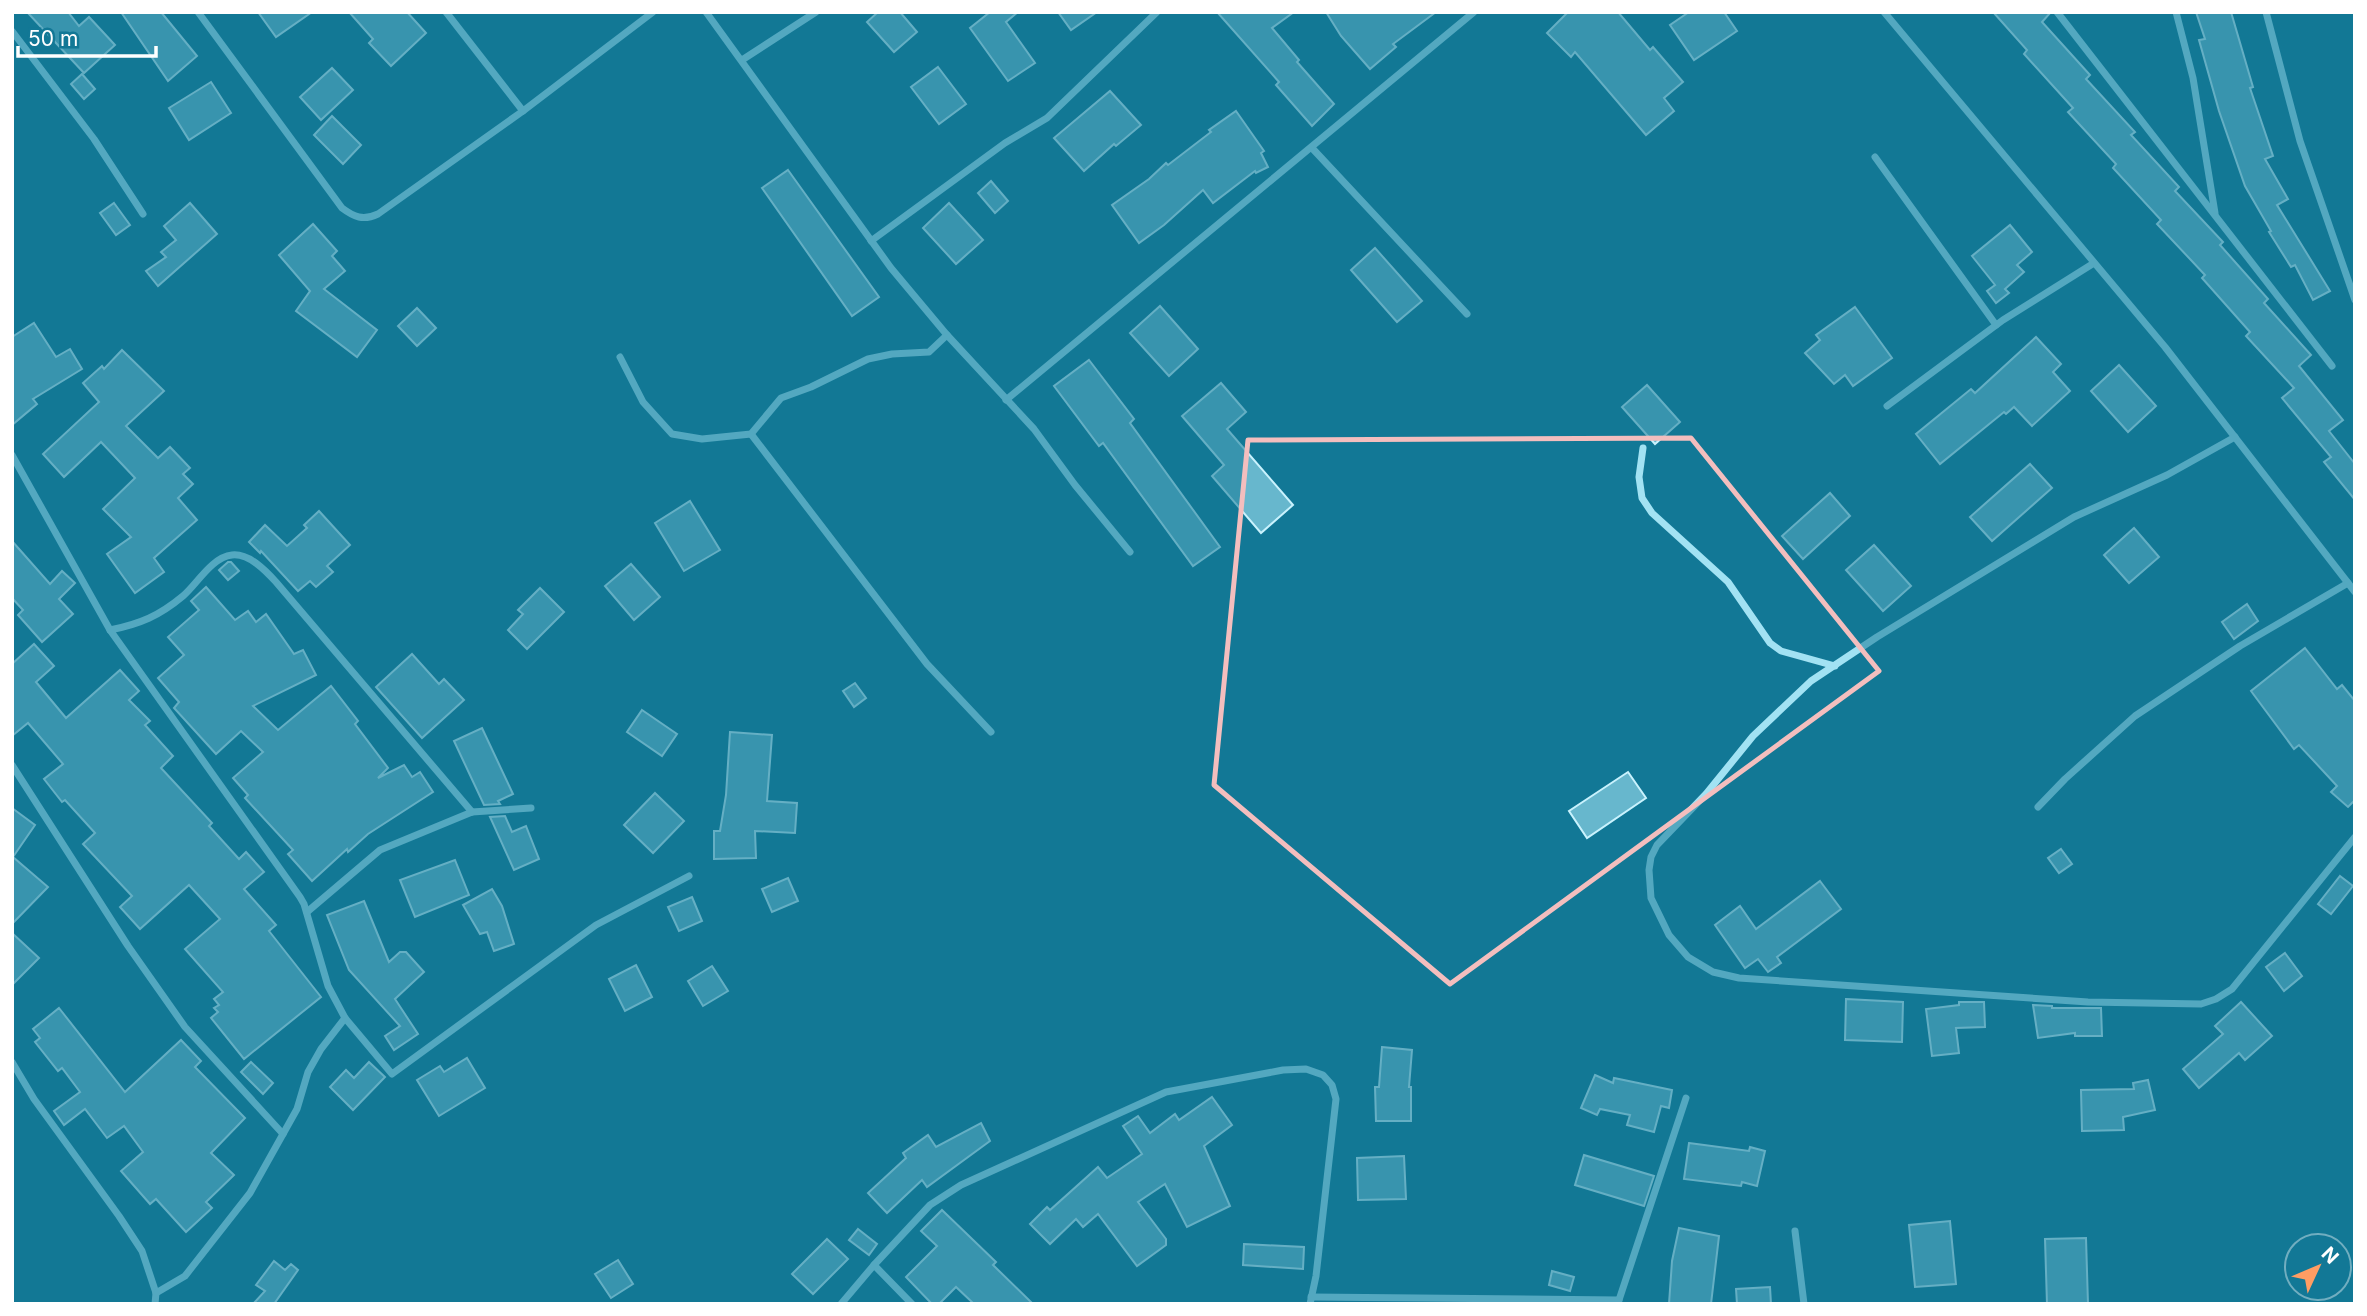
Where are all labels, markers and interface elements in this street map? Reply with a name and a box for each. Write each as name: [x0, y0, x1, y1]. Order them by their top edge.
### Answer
scale bar: [18, 14, 156, 58]
text: 50 m: [28, 26, 78, 51]
north arrow: [2283, 1232, 2353, 1302]
text: N: [2317, 1242, 2343, 1269]

